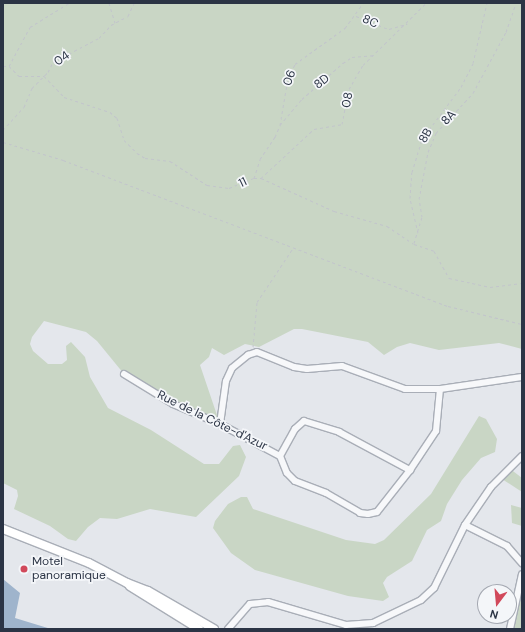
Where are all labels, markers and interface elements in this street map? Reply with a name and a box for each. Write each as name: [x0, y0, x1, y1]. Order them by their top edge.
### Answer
street label: 8C: [360, 12, 380, 32]
street label: 04: [52, 49, 72, 69]
street label: 06: [281, 68, 299, 88]
street label: 8D: [311, 72, 333, 92]
street label: 08: [340, 91, 356, 109]
street label: 8A: [439, 108, 459, 128]
street label: 8B: [416, 126, 436, 146]
street label: 11: [237, 175, 249, 191]
street label: Rue de la Côte-d'Azur: [155, 388, 269, 454]
place label: Motel panoramique: [32, 555, 106, 583]
marker: Motel panoramique: [19, 564, 29, 574]
north arrow: [477, 584, 517, 624]
text: N: [488, 607, 500, 622]

